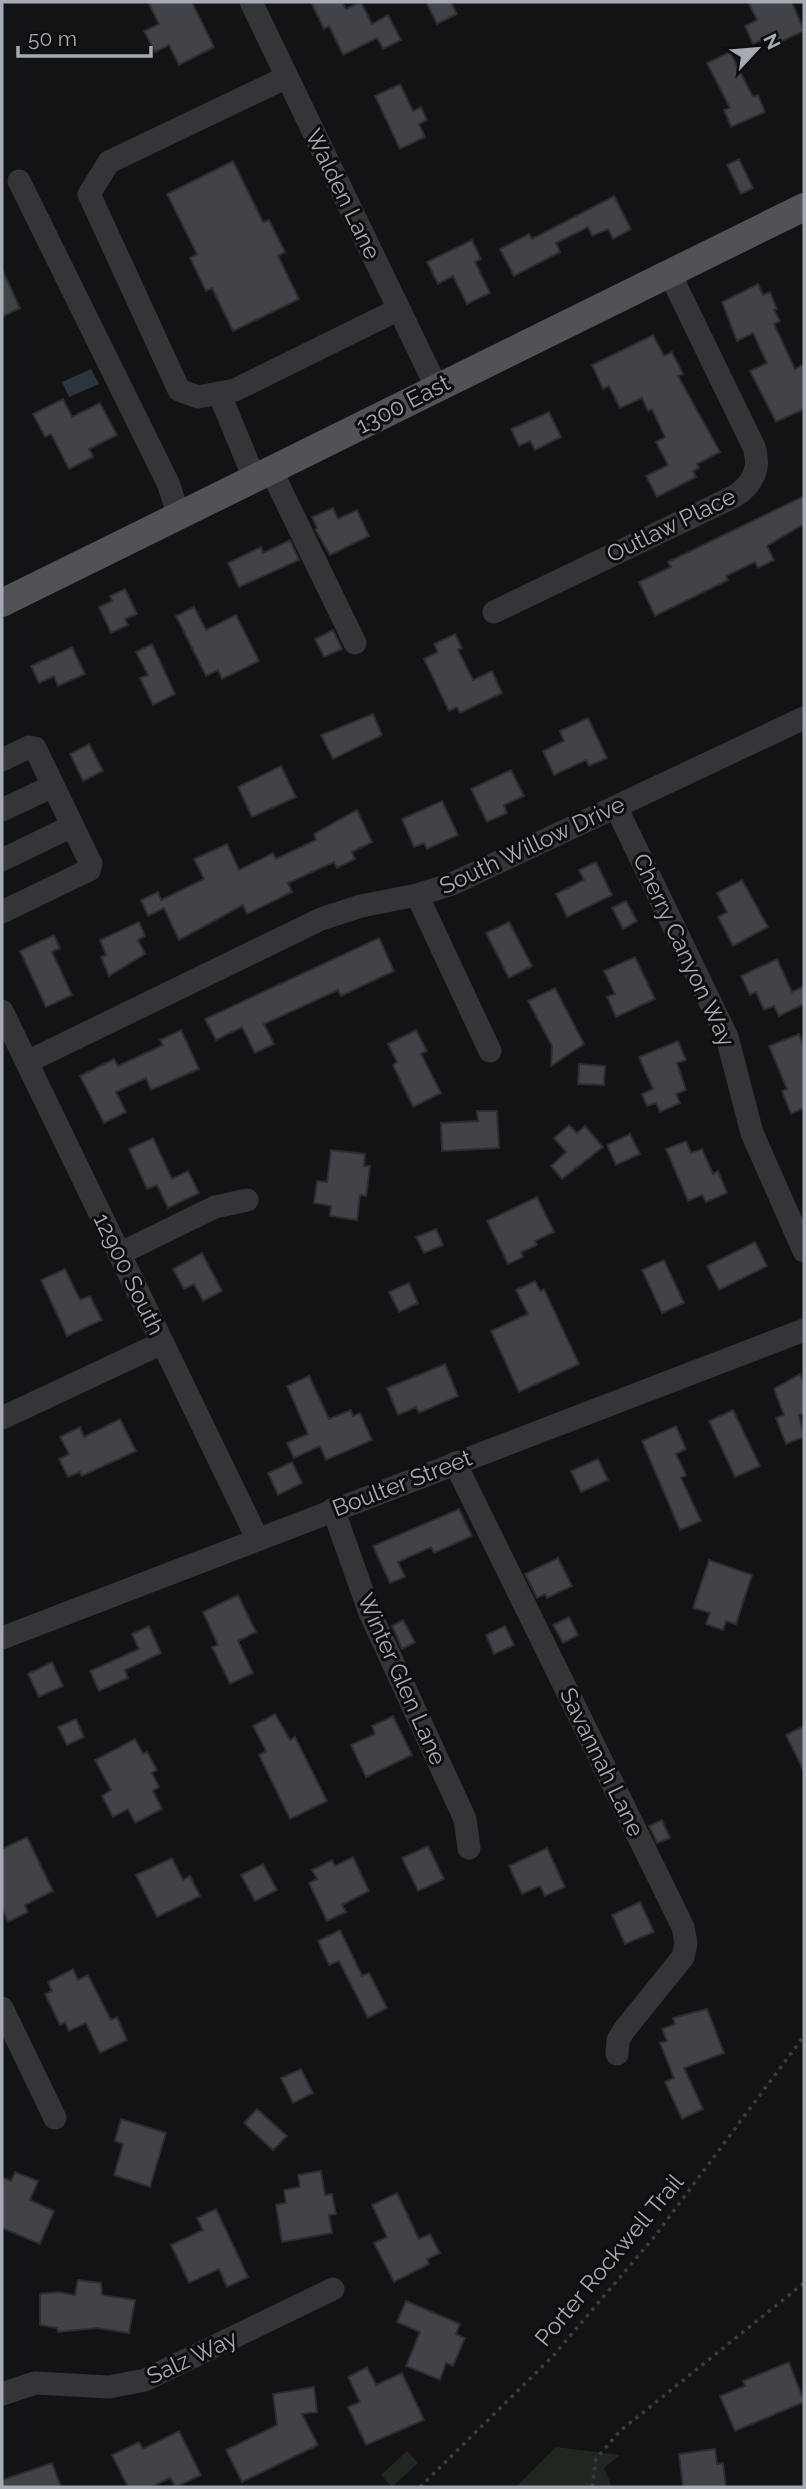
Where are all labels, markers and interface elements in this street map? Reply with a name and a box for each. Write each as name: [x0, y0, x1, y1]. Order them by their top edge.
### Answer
scale bar: [18, 14, 150, 58]
north arrow: [722, 14, 792, 84]
text: 50 m: [28, 26, 77, 51]
text: N: [759, 30, 785, 53]
street label: Walden Lane: [300, 124, 387, 263]
street label: 1300 East: [351, 368, 454, 439]
street label: Outlaw Place: [602, 482, 740, 567]
street label: South Willow Drive: [435, 790, 629, 899]
street label: Cherry Canyon Way: [628, 849, 741, 1051]
street label: 12900 South: [88, 1209, 170, 1339]
street label: Boulter Street: [328, 1443, 476, 1521]
street label: Winter Glen Lane: [352, 1589, 452, 1769]
street label: Savannah Lane: [555, 1683, 650, 1841]
street label: Porter Rockwell Trail: [529, 2168, 689, 2351]
street label: Salz Way: [142, 2324, 241, 2389]

